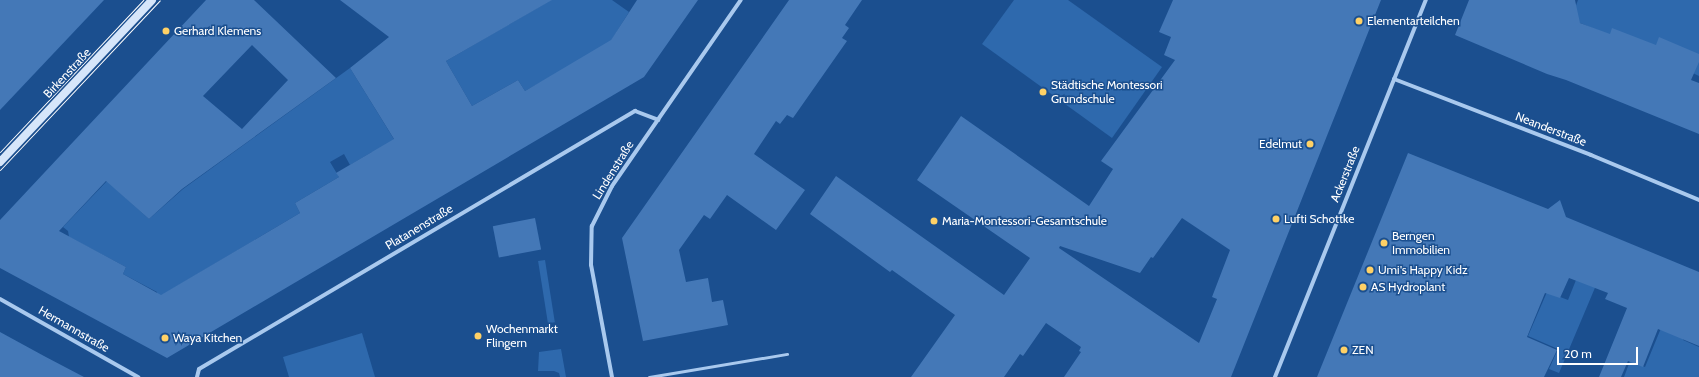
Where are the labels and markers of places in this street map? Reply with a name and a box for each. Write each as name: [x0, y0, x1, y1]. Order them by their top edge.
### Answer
place label: Elementarteilchen: [1367, 14, 1460, 28]
marker: Elementarteilchen: [1354, 16, 1364, 26]
place label: Gerhard Klemens: [174, 24, 261, 38]
marker: Gerhard Klemens: [161, 26, 171, 36]
place label: Städtische Montessori Grundschule: [1051, 78, 1162, 106]
marker: Städtische Montessori Grundschule: [1038, 87, 1048, 97]
place label: Edelmut: [1259, 137, 1302, 151]
marker: Edelmut: [1305, 139, 1315, 149]
place label: Lufti Schottke: [1284, 212, 1354, 226]
place label: Maria-Montessori-Gesamtschule: [942, 214, 1107, 228]
marker: Lufti Schottke: [1271, 214, 1281, 224]
marker: Maria-Montessori-Gesamtschule: [929, 216, 939, 226]
place label: Berngen Immobilien: [1392, 229, 1450, 257]
marker: Berngen Immobilien: [1379, 238, 1389, 248]
place label: Umi's Happy Kidz: [1378, 263, 1468, 277]
marker: Umi's Happy Kidz: [1365, 265, 1375, 275]
place label: AS Hydroplant: [1371, 280, 1445, 294]
marker: AS Hydroplant: [1358, 282, 1368, 292]
place label: Wochenmarkt Flingern: [486, 322, 558, 350]
place label: Waya Kitchen: [173, 331, 242, 345]
marker: Wochenmarkt Flingern: [473, 331, 483, 341]
marker: Waya Kitchen: [160, 333, 170, 343]
place label: ZEN: [1352, 343, 1374, 357]
marker: ZEN: [1339, 345, 1349, 355]

